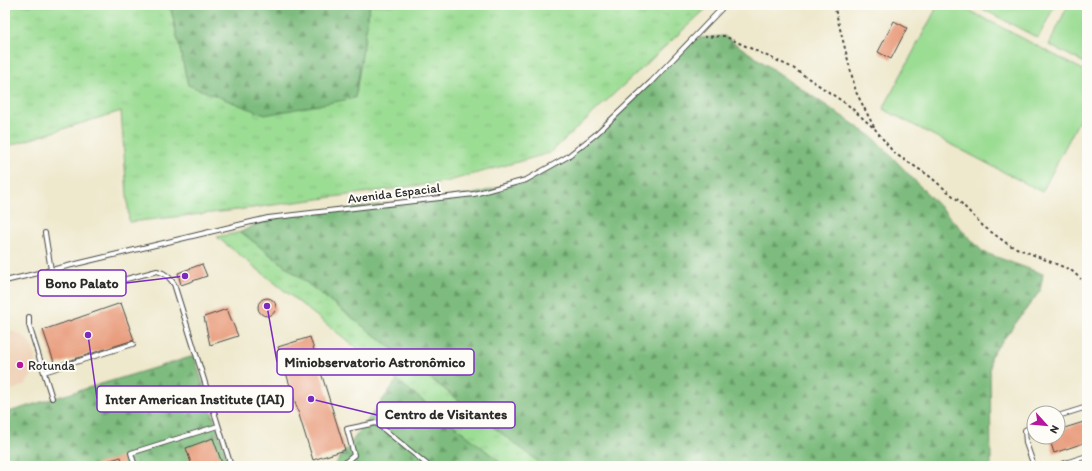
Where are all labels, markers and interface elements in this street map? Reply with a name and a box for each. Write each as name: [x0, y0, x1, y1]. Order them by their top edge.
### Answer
street label: Avenida Espacial: [347, 180, 442, 206]
callout: Bono Palato: [38, 270, 126, 296]
text: Bono Palato: [45, 275, 119, 292]
callout: Miniobservatorio Astronômico: [277, 349, 474, 375]
text: Miniobservatorio Astronômico: [285, 354, 465, 371]
place label: Rotunda: [28, 358, 75, 373]
marker: Rotunda: [15, 360, 25, 370]
callout: Inter American Institute (IAI): [97, 386, 293, 412]
text: Inter American Institute (IAI): [105, 391, 285, 408]
callout: Centro de Visitantes: [377, 402, 515, 428]
north arrow: [1026, 405, 1066, 445]
text: Centro de Visitantes: [385, 406, 507, 423]
text: N: [1047, 423, 1062, 436]

